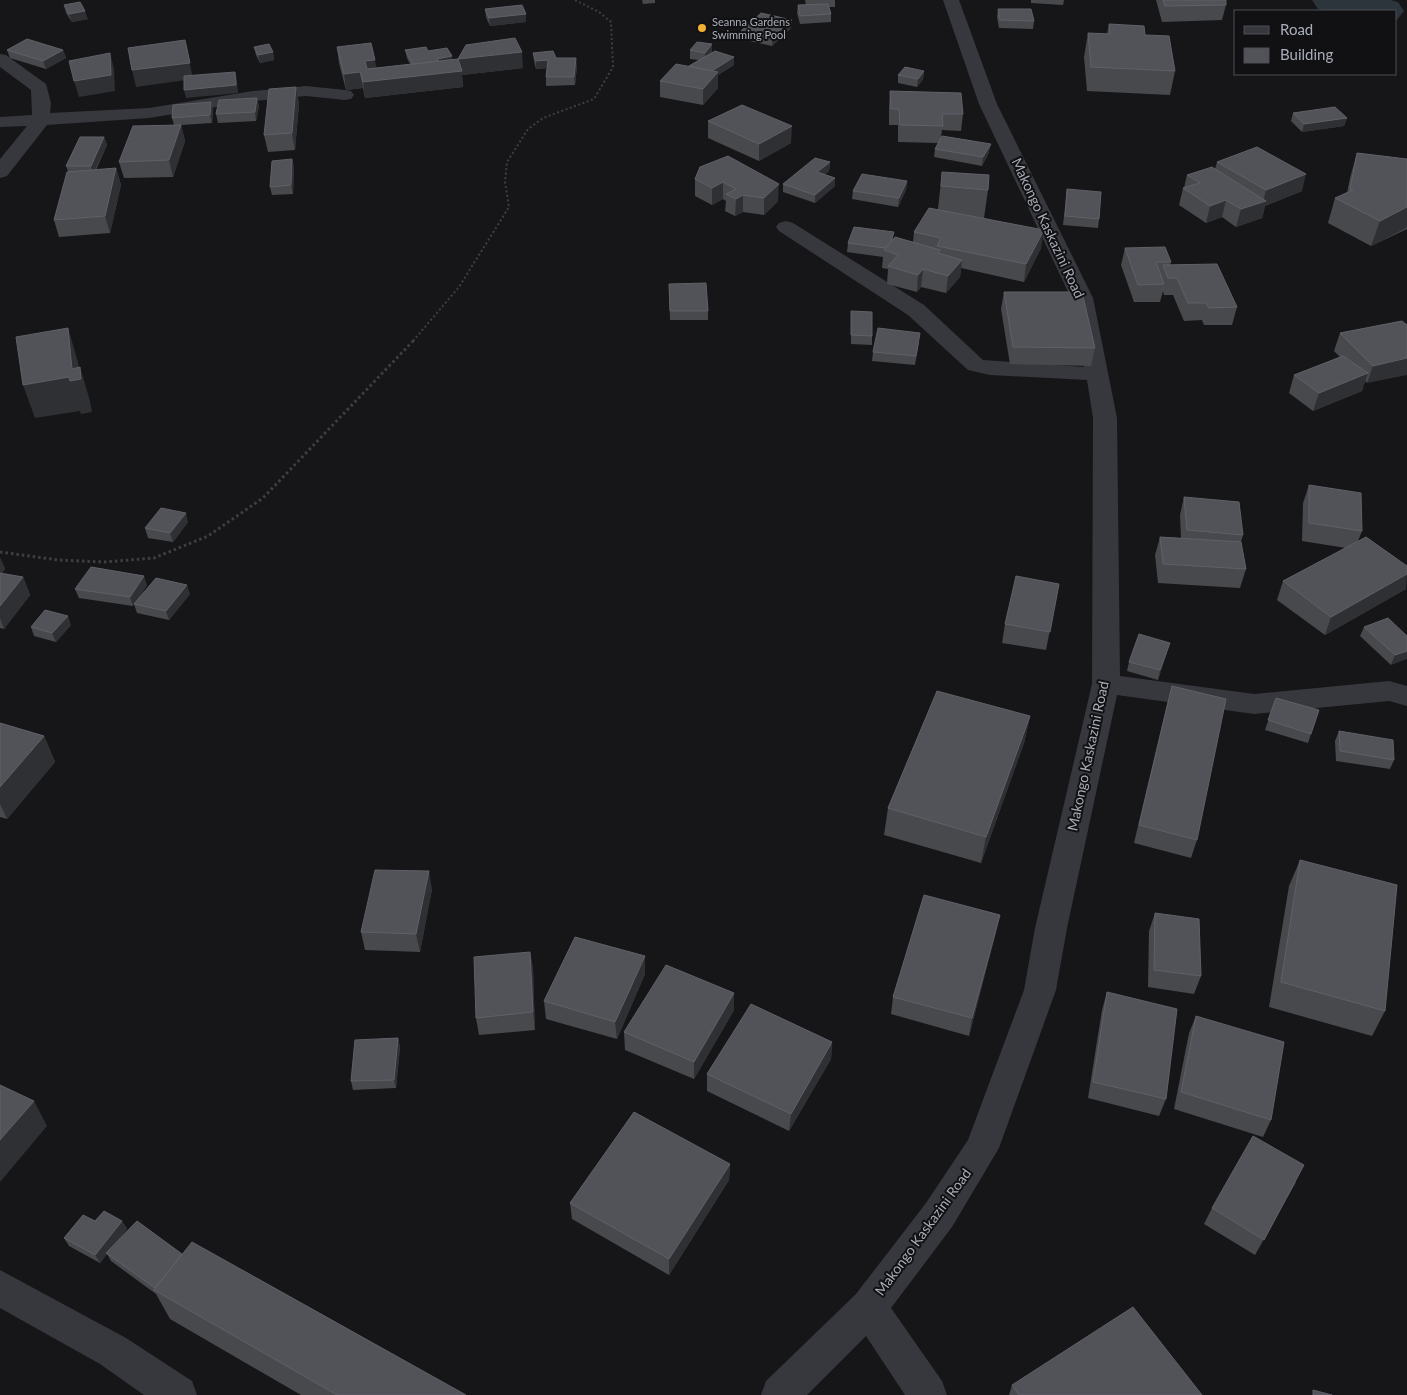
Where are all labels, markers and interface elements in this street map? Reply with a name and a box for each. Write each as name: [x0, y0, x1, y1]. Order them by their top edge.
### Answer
legend: [1234, 10, 1397, 75]
place label: Seanna Gardens Swimming Pool: [712, 15, 790, 41]
text: Road: [1280, 20, 1313, 38]
marker: Seanna Gardens Swimming Pool: [696, 22, 708, 34]
text: Building: [1280, 45, 1333, 63]
street label: Makongo Kaskazini Road: [1008, 155, 1088, 301]
street label: Makongo Kaskazini Road: [1063, 679, 1112, 832]
street label: Makongo Kaskazini Road: [871, 1165, 974, 1298]

